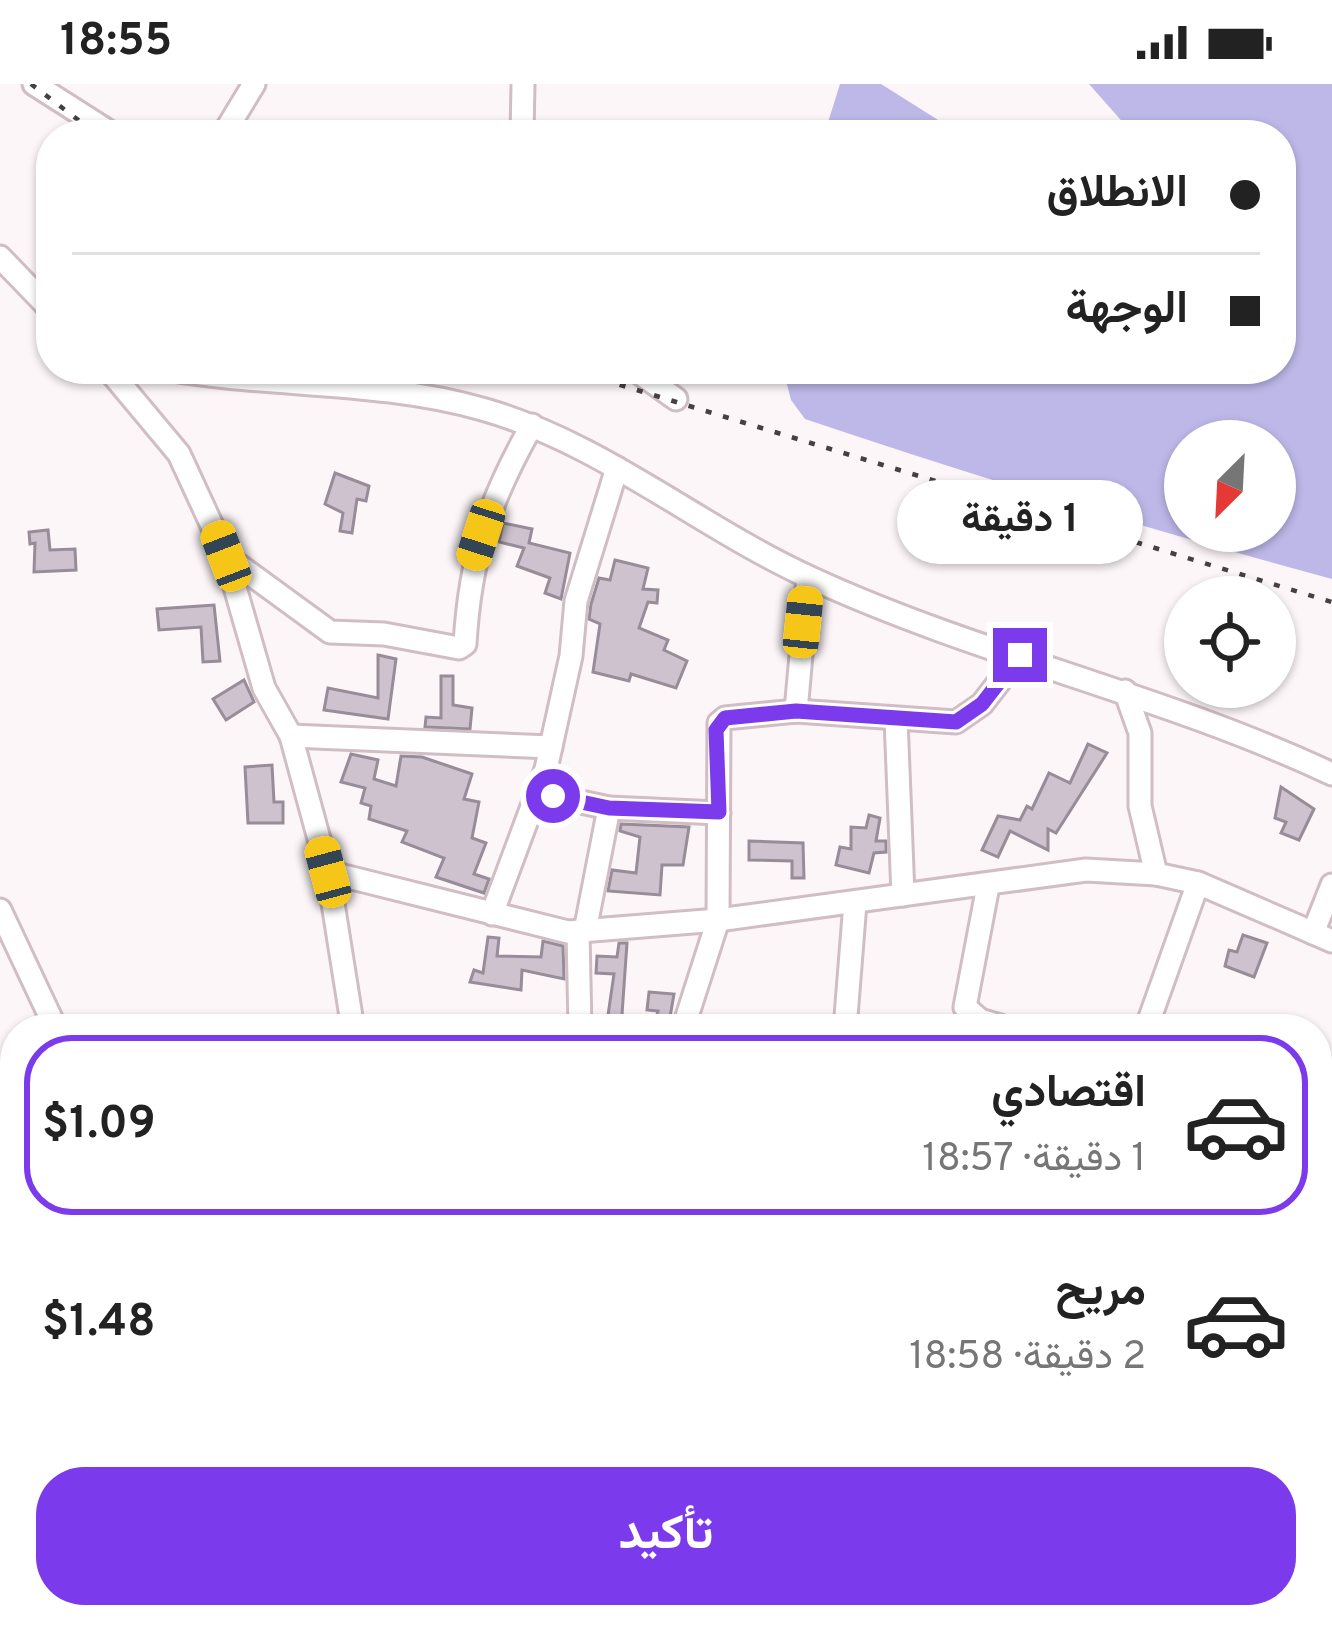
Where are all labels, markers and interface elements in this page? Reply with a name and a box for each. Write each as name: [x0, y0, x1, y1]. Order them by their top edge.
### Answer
text: 18:55: [60, 14, 172, 71]
text: الانطلاق: [1047, 166, 1188, 223]
text: الوجهة: [1066, 282, 1188, 339]
north arrow: [1164, 420, 1296, 552]
map controls: [1164, 420, 1296, 708]
callout: 1 دقيقة: [897, 481, 1143, 565]
car: [453, 495, 509, 575]
text: 1 دقيقة: [961, 497, 1079, 546]
car: [196, 516, 256, 596]
button: locate: [1164, 576, 1296, 708]
car: [781, 584, 825, 660]
route end: [993, 628, 1047, 682]
route start: [526, 769, 580, 823]
car: [301, 833, 355, 911]
text: اقتصادي: [991, 1066, 1146, 1123]
icon: car: [1182, 1071, 1290, 1179]
text: $1.09: [42, 1097, 156, 1154]
text: 1 دقيقة · 18:57: [922, 1136, 1146, 1185]
text: مريح: [1055, 1264, 1146, 1321]
icon: car: [1182, 1269, 1290, 1377]
text: $1.48: [42, 1295, 156, 1352]
text: 2 دقيقة · 18:58: [909, 1334, 1146, 1383]
button: تأكيد: [36, 1467, 1296, 1605]

